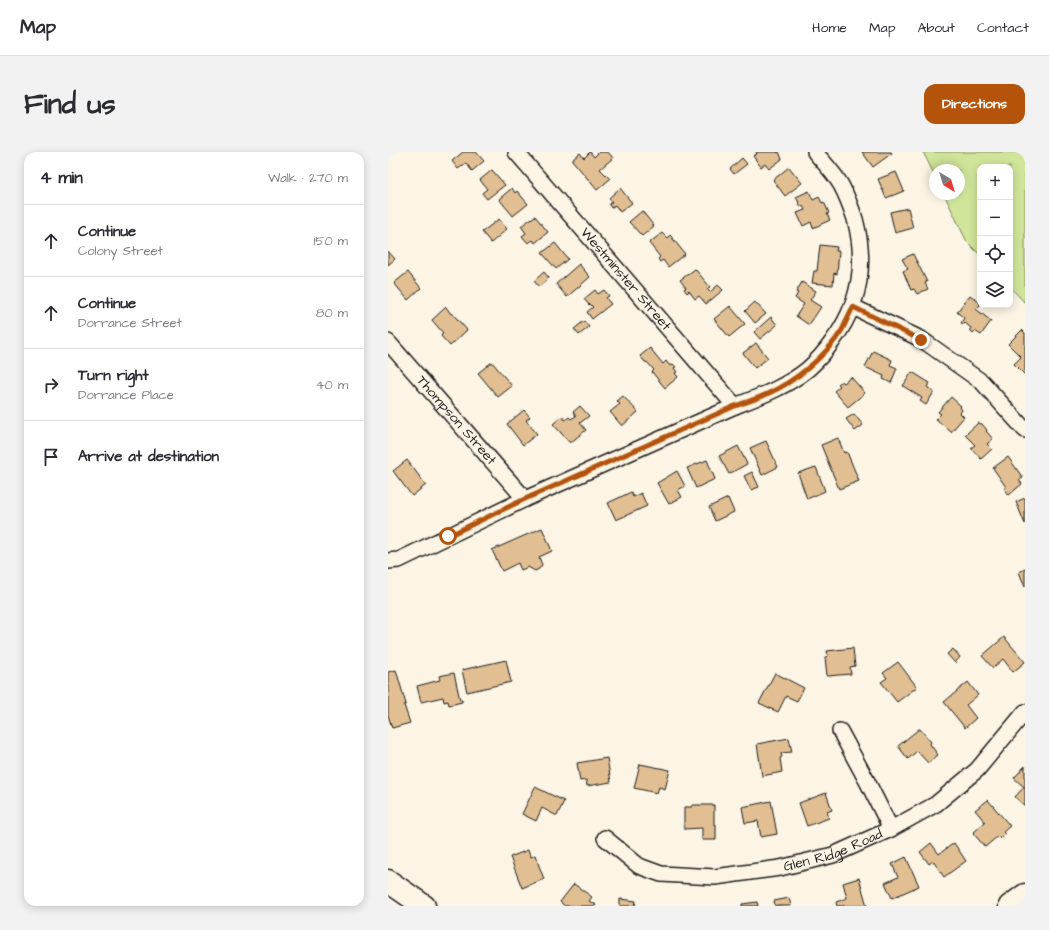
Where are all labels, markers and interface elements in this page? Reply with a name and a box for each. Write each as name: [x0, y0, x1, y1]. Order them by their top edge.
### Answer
text: Map: [20, 14, 56, 41]
text: Home: [812, 18, 847, 38]
text: Map: [869, 18, 895, 38]
text: About: [917, 18, 955, 38]
text: Contact: [977, 18, 1029, 38]
button: Directions: [924, 84, 1025, 124]
text: Find us: [24, 85, 115, 124]
north arrow: [929, 164, 965, 200]
map controls: [977, 164, 1013, 308]
button: +: [977, 164, 1013, 200]
text: 4 min: [40, 166, 83, 190]
text: Walk · 270 m: [268, 169, 348, 187]
button: −: [977, 200, 1013, 236]
text: Continue: [78, 221, 136, 242]
street label: Westminster Street: [576, 223, 676, 335]
icon: ahead: [40, 230, 62, 252]
text: 150 m: [314, 232, 348, 250]
button: locate: [977, 236, 1013, 272]
text: Colony Street: [78, 242, 163, 260]
button: layers: [977, 272, 1013, 308]
text: Continue: [78, 293, 136, 314]
icon: ahead: [40, 302, 62, 324]
text: 80 m: [316, 304, 348, 322]
text: Dorrance Street: [78, 314, 182, 332]
route end: [912, 331, 930, 349]
text: Turn right: [78, 365, 149, 386]
street label: Thompson Street: [412, 371, 501, 470]
icon: right: [40, 374, 62, 396]
text: 40 m: [316, 376, 348, 394]
text: Dorrance Place: [78, 386, 174, 404]
icon: arrive: [40, 446, 62, 468]
text: Arrive at destination: [78, 446, 219, 467]
route start: [439, 527, 457, 545]
street label: Glen Ridge Road: [781, 824, 886, 877]

